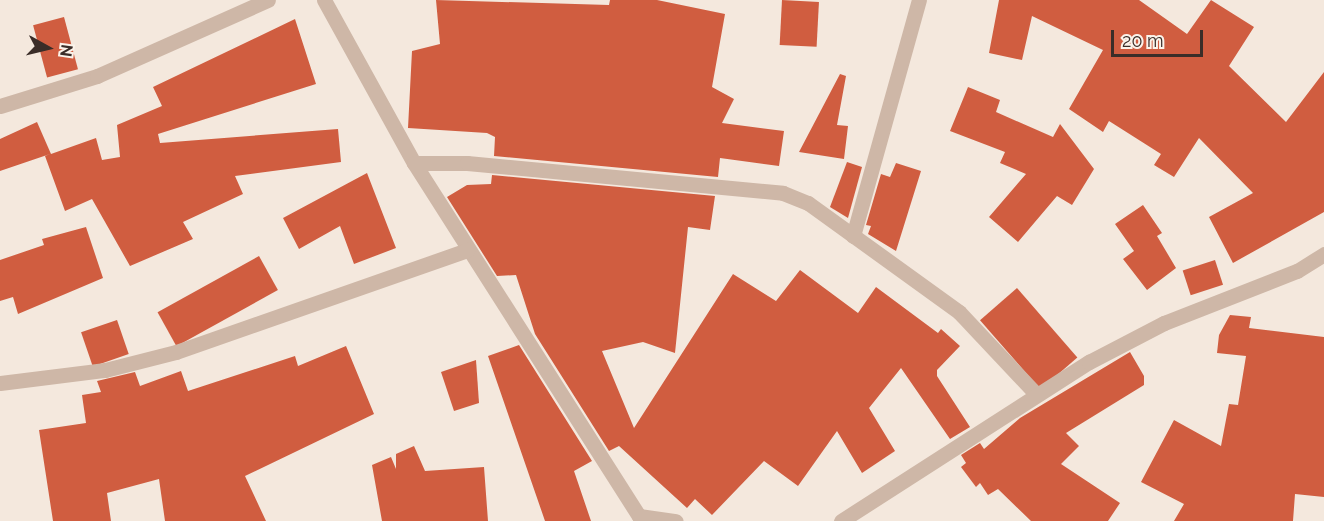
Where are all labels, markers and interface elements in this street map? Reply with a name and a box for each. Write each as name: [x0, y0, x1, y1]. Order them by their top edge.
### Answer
north arrow: [18, 18, 78, 78]
scale bar: [1114, 18, 1206, 56]
text: 20 m: [1122, 30, 1164, 51]
text: N: [56, 43, 77, 58]

